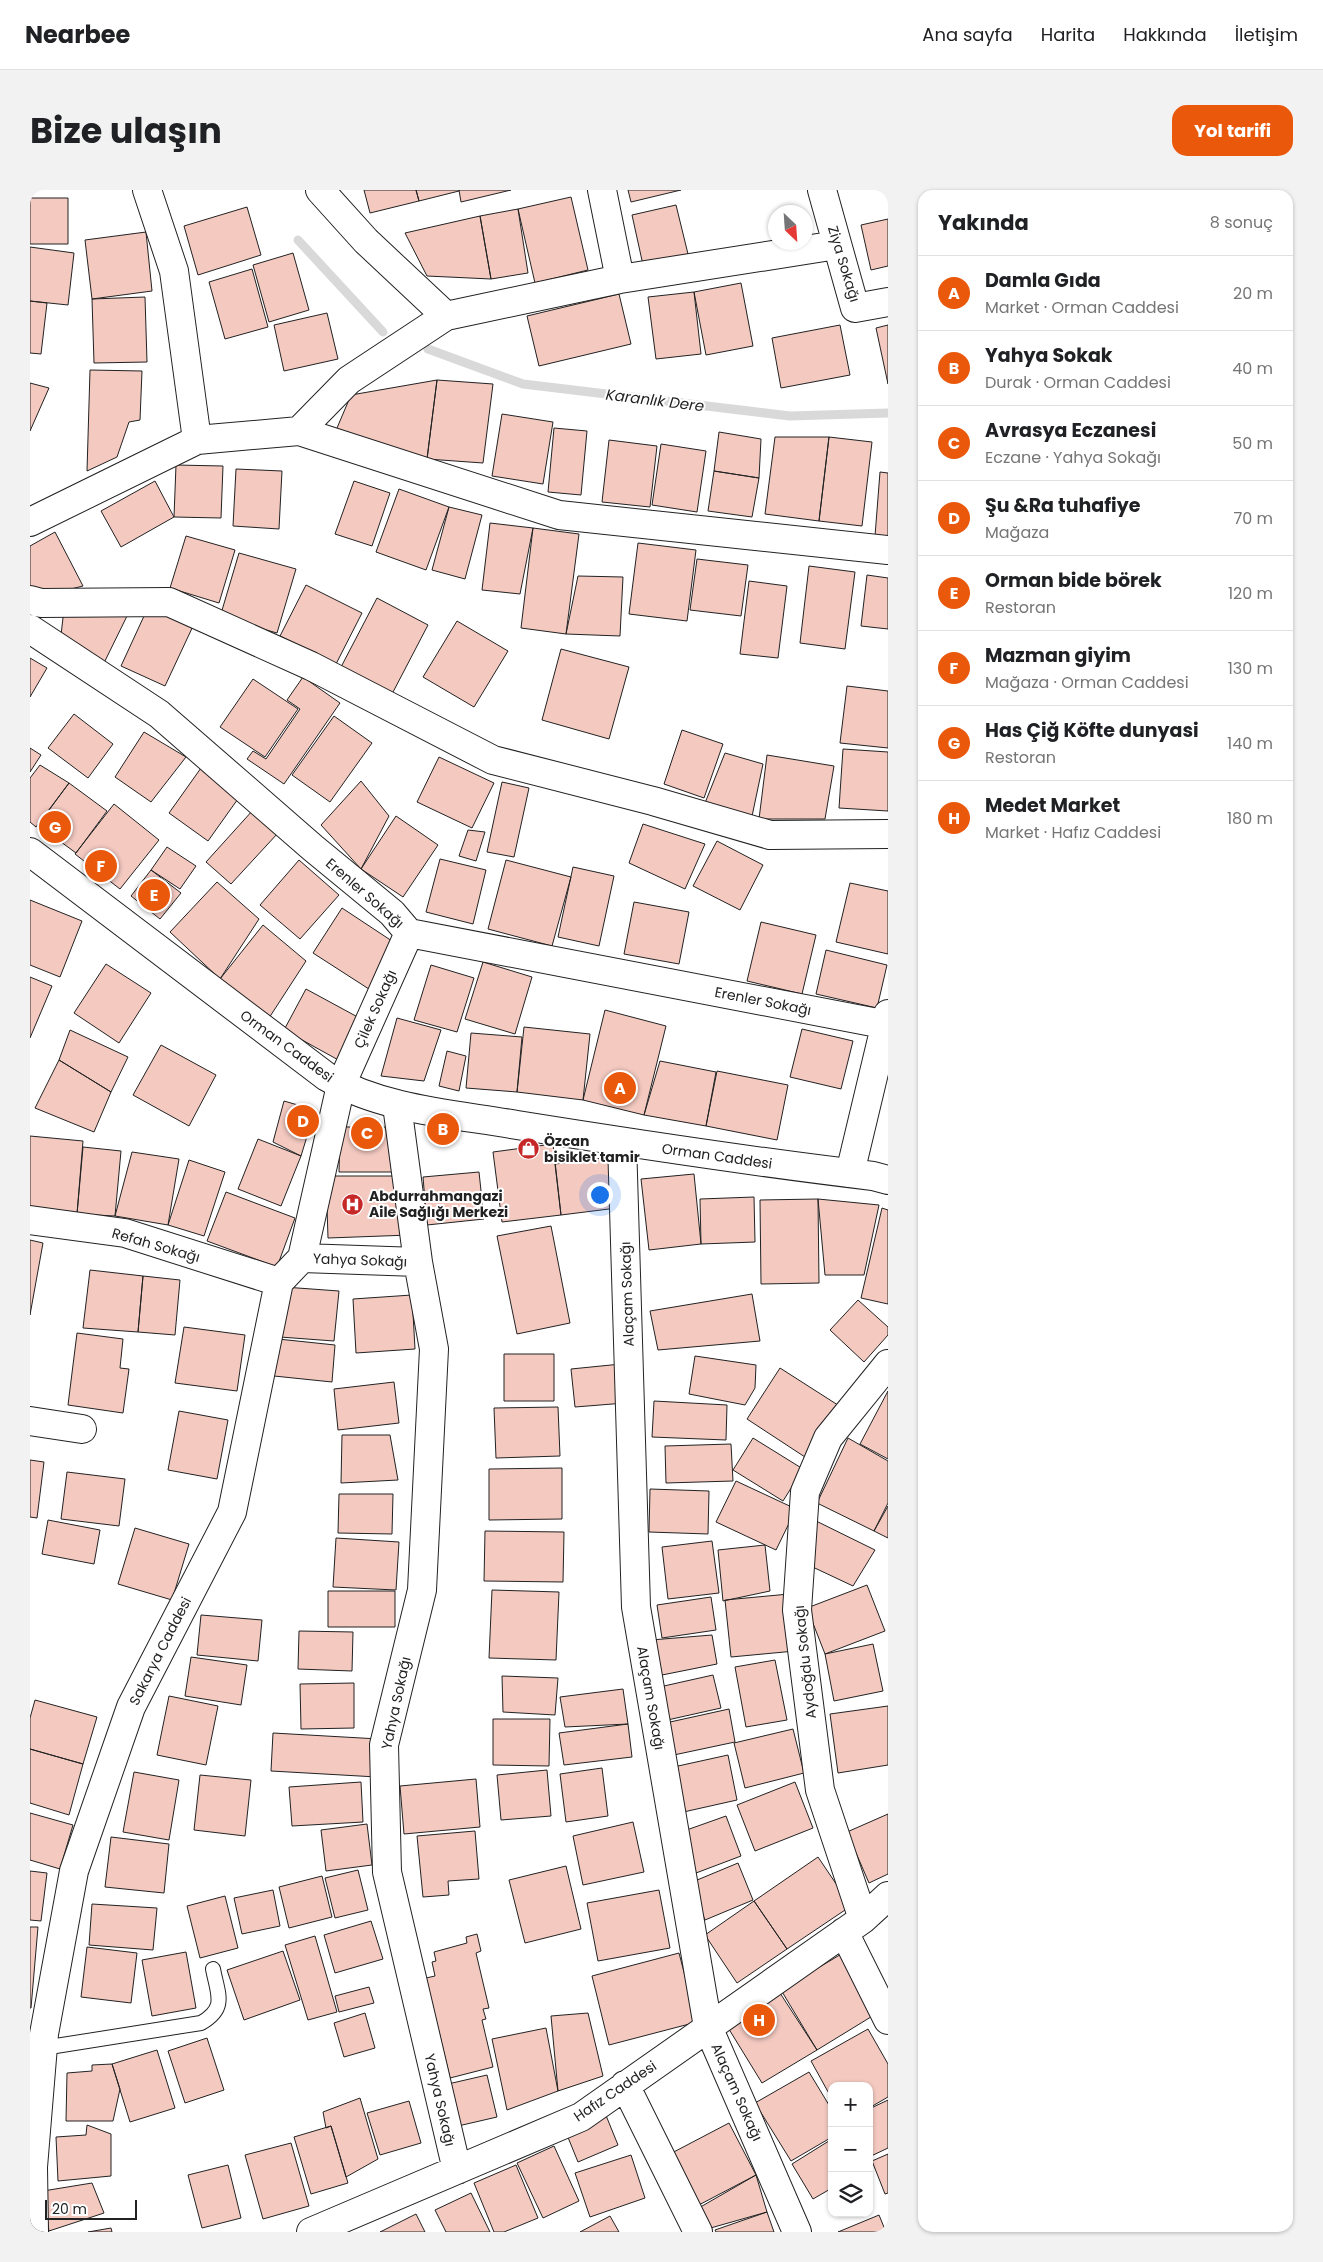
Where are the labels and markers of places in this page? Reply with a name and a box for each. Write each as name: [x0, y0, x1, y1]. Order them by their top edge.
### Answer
pin: G: [39, 808, 71, 846]
pin: F: [85, 847, 117, 885]
pin: E: [138, 876, 170, 914]
pin: A: [604, 1069, 636, 1107]
pin: D: [287, 1102, 319, 1140]
pin: B: [427, 1110, 459, 1148]
pin: C: [351, 1114, 383, 1152]
place label: Özcan bisiklet tamir: [544, 1131, 640, 1167]
shop icon: Özcan bisiklet tamir: [516, 1137, 540, 1161]
place label: Abdurrahmangazi Aile Sağlığı Merkezi: [369, 1186, 508, 1222]
hospital icon: Abdurrahmangazi Aile Sağlığı Merkezi: [341, 1192, 365, 1216]
pin: H: [743, 2001, 775, 2039]

